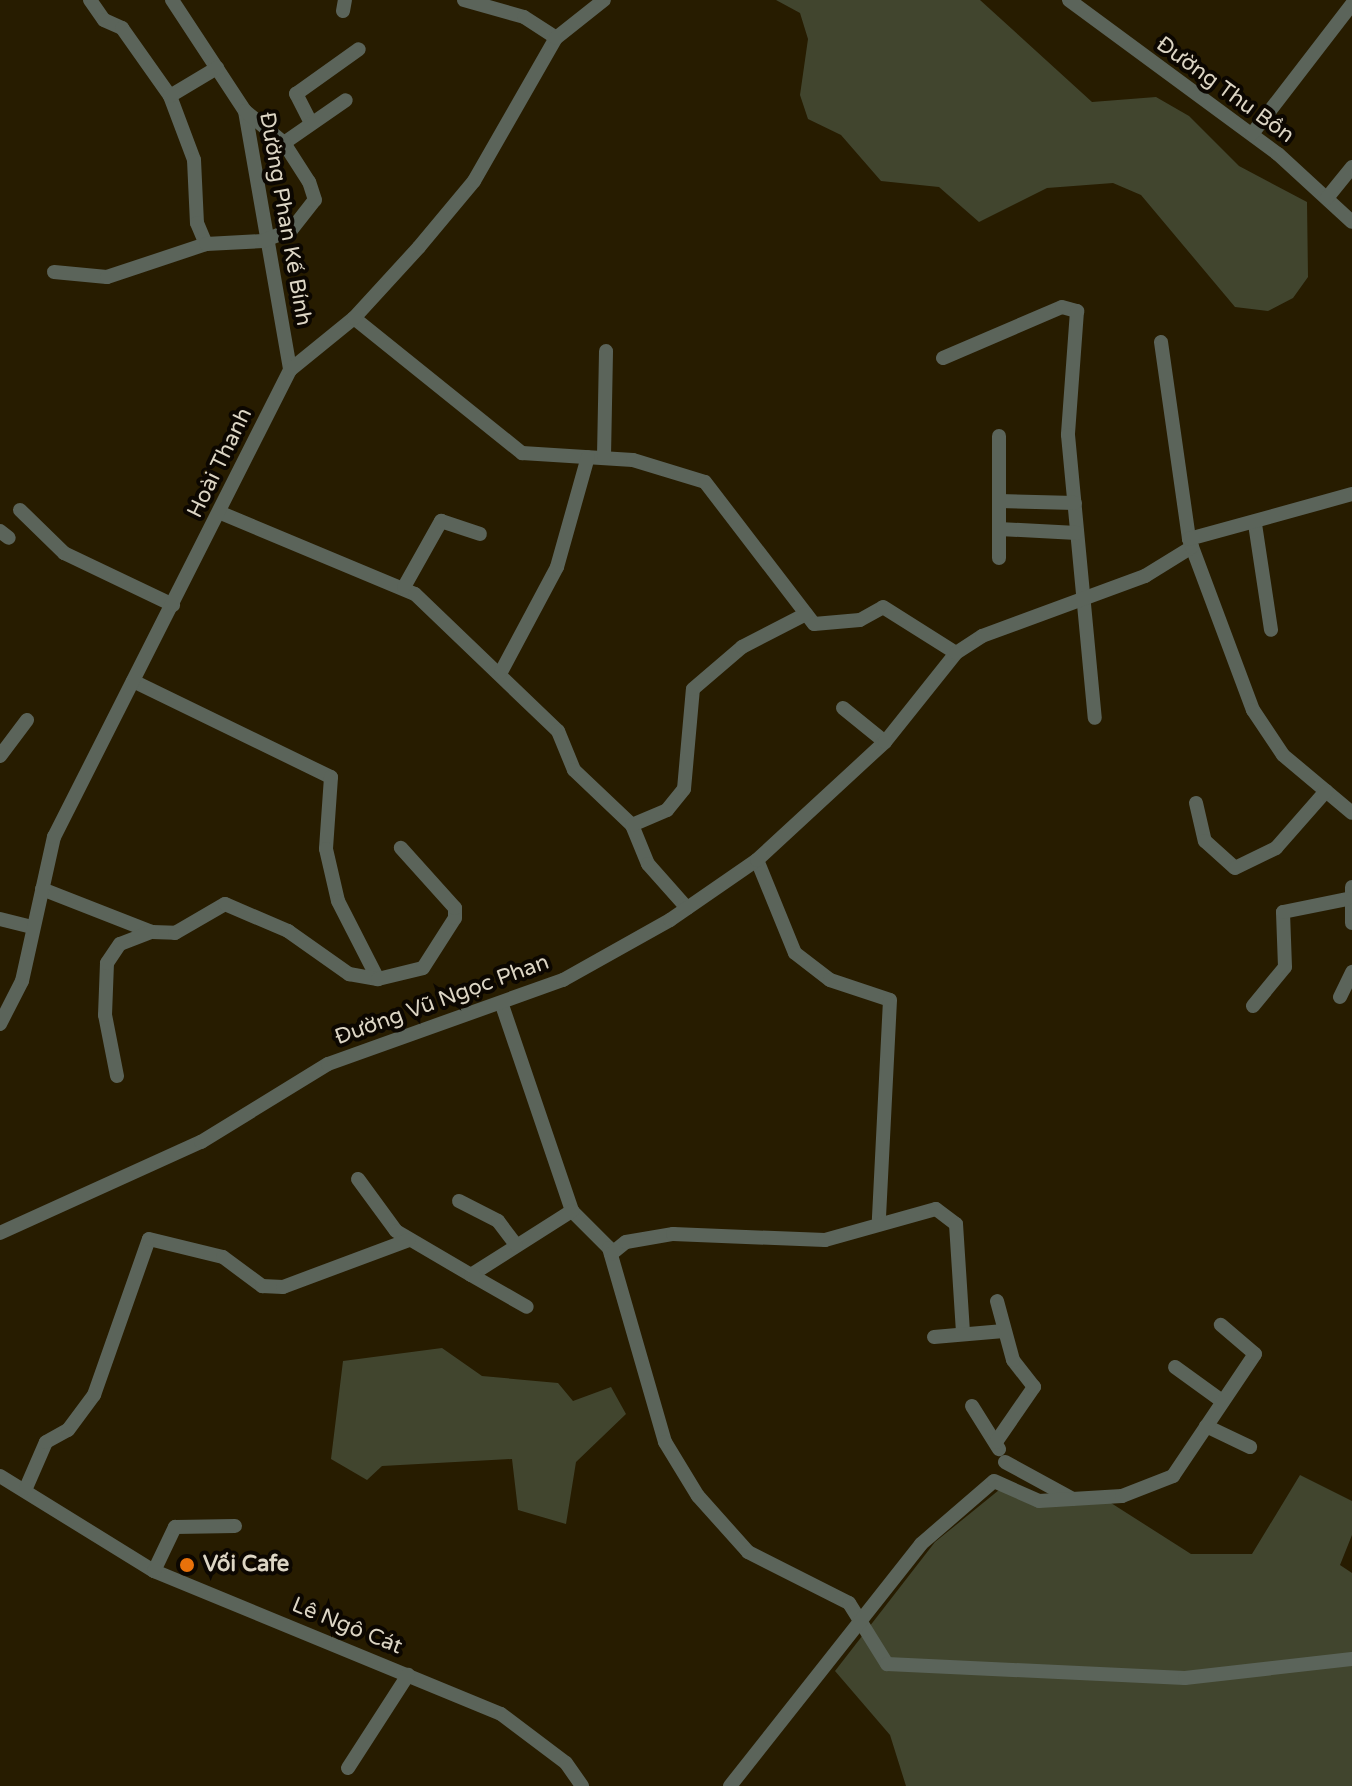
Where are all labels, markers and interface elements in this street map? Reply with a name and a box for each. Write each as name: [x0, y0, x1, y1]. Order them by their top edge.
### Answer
street label: Đường Thu Bồn: [1151, 31, 1299, 149]
street label: Đường Phan Kế Bính: [253, 110, 317, 328]
street label: Hoài Thanh: [182, 404, 258, 522]
street label: Đường Vũ Ngọc Phan: [331, 949, 553, 1051]
place label: Vối Cafe: [203, 1552, 289, 1578]
marker: Vối Cafe: [178, 1556, 196, 1574]
street label: Lê Ngô Cát: [288, 1592, 406, 1660]

